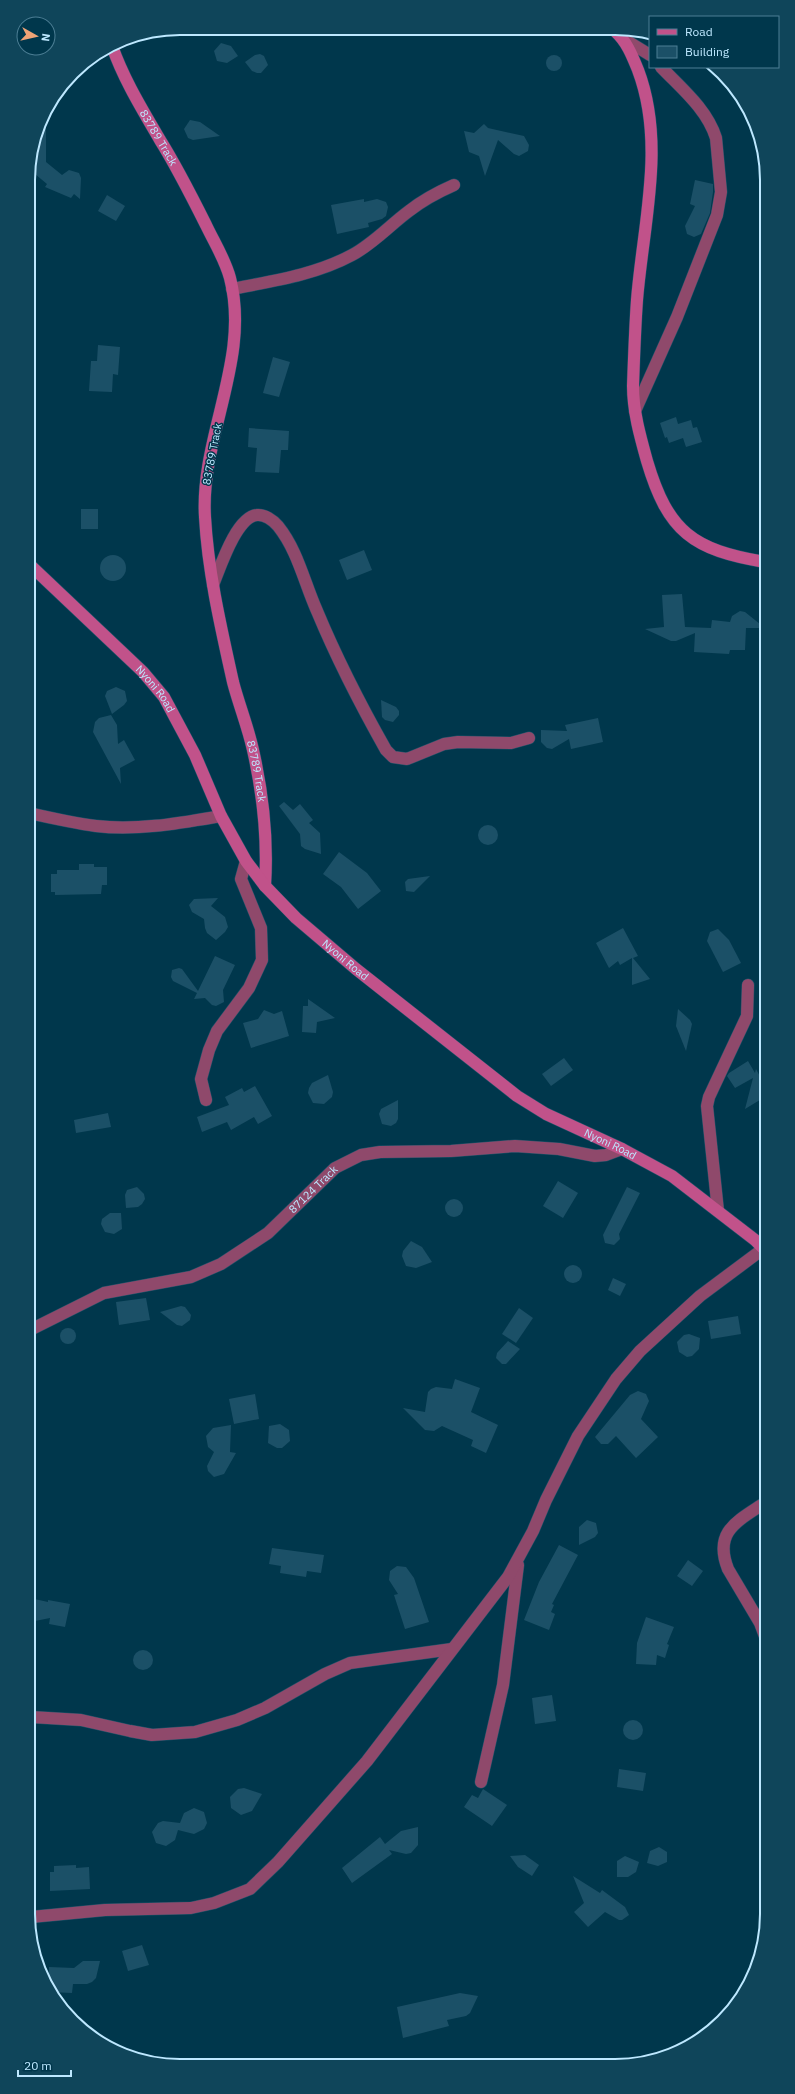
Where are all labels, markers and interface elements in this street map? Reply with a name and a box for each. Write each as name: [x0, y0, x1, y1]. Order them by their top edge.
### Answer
north arrow: [16, 16, 56, 56]
legend: [649, 16, 779, 68]
text: Road: [685, 24, 713, 39]
text: N: [38, 32, 53, 42]
text: Building: [685, 44, 730, 59]
street label: 83789 Track: [137, 107, 181, 168]
street label: 83789 Track: [199, 422, 225, 486]
street label: Nyoni Road: [133, 662, 178, 715]
street label: 83789 Track: [244, 739, 269, 803]
street label: Nyoni Road: [319, 936, 371, 983]
street label: Nyoni Road: [582, 1126, 639, 1162]
street label: 87124 Track: [286, 1162, 341, 1216]
scale bar: [18, 2052, 71, 2078]
text: 20 m: [24, 2058, 52, 2073]

